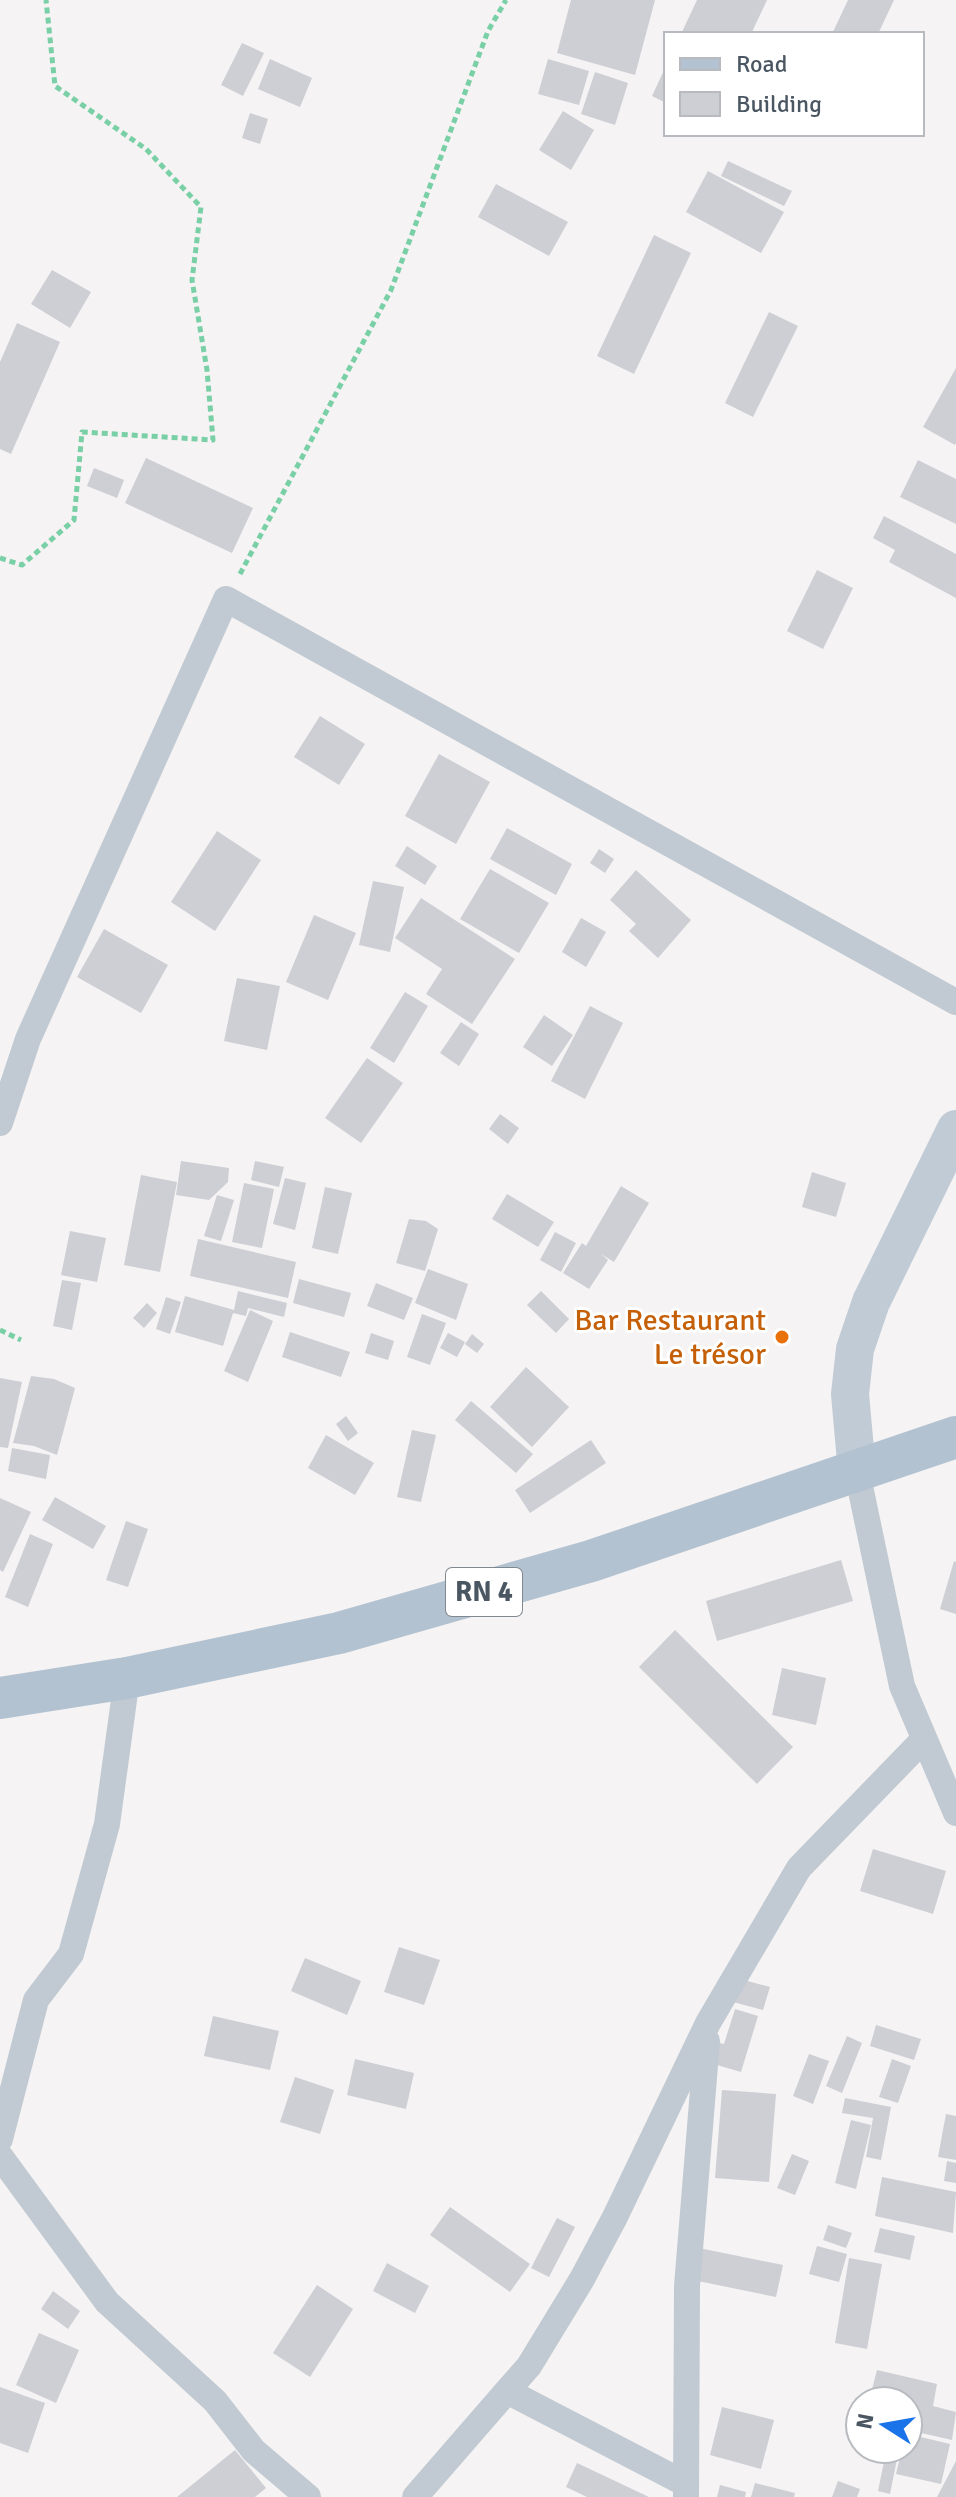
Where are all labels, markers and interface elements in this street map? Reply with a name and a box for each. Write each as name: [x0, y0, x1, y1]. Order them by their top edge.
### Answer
legend: [664, 32, 924, 136]
text: Road: [736, 49, 787, 79]
text: Building: [736, 89, 822, 119]
place label: Bar Restaurant Le trésor: [574, 1302, 766, 1373]
marker: Bar Restaurant Le trésor: [773, 1328, 791, 1346]
road number: RN 4: [446, 1568, 522, 1616]
north arrow: [844, 2385, 924, 2465]
text: N: [850, 2411, 880, 2431]

